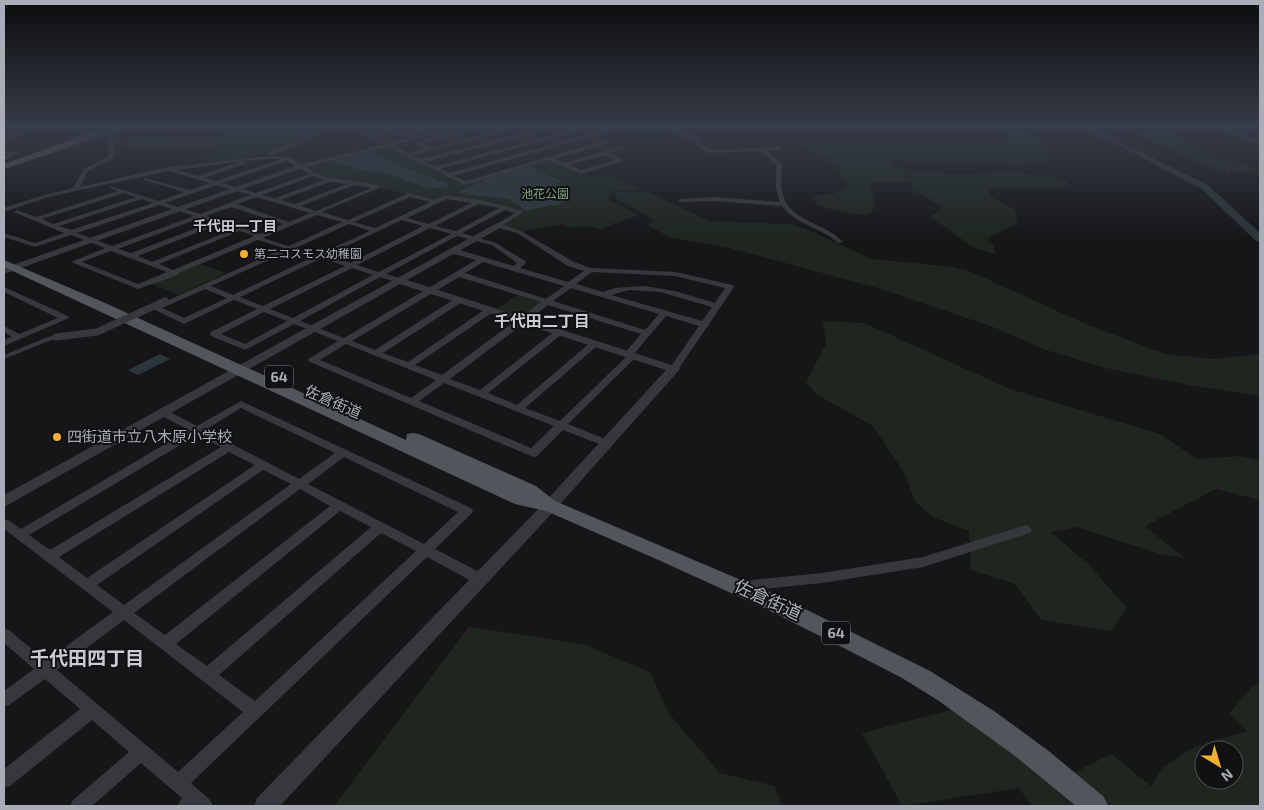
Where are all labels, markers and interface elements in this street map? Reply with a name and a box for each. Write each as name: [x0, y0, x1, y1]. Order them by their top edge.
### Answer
park label: 池花公園: [521, 186, 569, 200]
district label: 千代田一丁目: [193, 217, 277, 234]
place label: 第二コスモス幼稚園: [254, 246, 362, 260]
marker: 第二コスモス幼稚園: [238, 248, 250, 260]
district label: 千代田二丁目: [494, 311, 590, 330]
road number: 64: [265, 366, 293, 388]
street label: 佐倉街道: [302, 381, 364, 422]
place label: 四街道市立八木原小学校: [67, 427, 232, 445]
marker: 四街道市立八木原小学校: [51, 431, 63, 443]
street label: 佐倉街道: [731, 574, 806, 624]
road number: 64: [822, 622, 850, 644]
district label: 千代田四丁目: [30, 646, 144, 669]
north arrow: [1194, 740, 1244, 790]
text: N: [1218, 766, 1237, 785]

